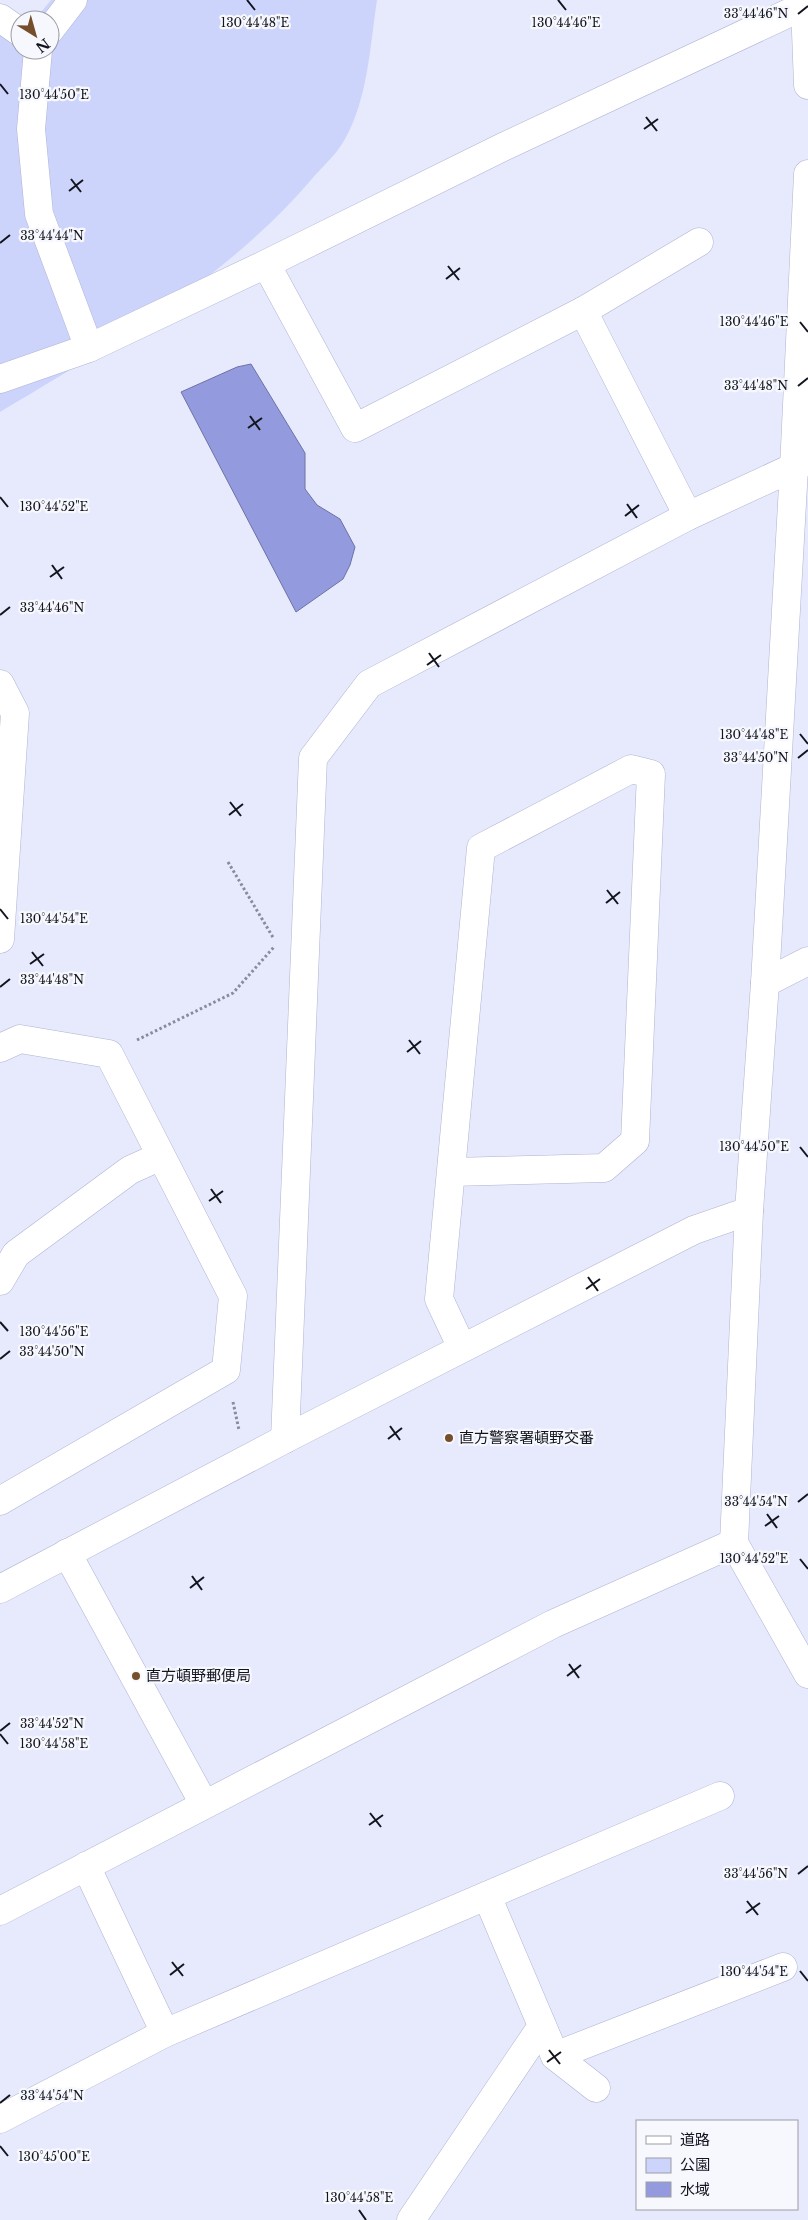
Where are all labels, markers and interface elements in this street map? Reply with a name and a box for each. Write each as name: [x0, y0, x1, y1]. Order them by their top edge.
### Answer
text: 33°44'46"N: [724, 6, 788, 21]
north arrow: [10, 10, 60, 60]
text: 130°44'48"E: [221, 15, 289, 30]
text: 130°44'46"E: [532, 15, 601, 30]
text: N: [32, 34, 53, 57]
text: 130°44'50"E: [19, 87, 89, 102]
text: 33°44'44"N: [20, 228, 84, 243]
text: 130°44'46"E: [720, 314, 789, 329]
text: 33°44'48"N: [724, 378, 788, 393]
text: 130°44'52"E: [20, 499, 89, 514]
text: 33°44'46"N: [20, 600, 84, 615]
text: 130°44'48"E: [720, 727, 788, 742]
text: 33°44'50"N: [723, 750, 789, 765]
text: 130°44'54"E: [20, 911, 88, 926]
text: 33°44'48"N: [20, 972, 84, 987]
text: 130°44'50"E: [719, 1139, 789, 1154]
text: 130°44'56"E: [20, 1324, 89, 1339]
text: 33°44'50"N: [19, 1344, 85, 1359]
place label: 直方警察署頓野交番: [459, 1428, 594, 1447]
marker: 直方警察署頓野交番: [443, 1432, 455, 1444]
text: 33°44'54"N: [724, 1494, 788, 1509]
text: 130°44'52"E: [720, 1551, 789, 1566]
place label: 直方頓野郵便局: [146, 1666, 251, 1685]
marker: 直方頓野郵便局: [130, 1670, 142, 1682]
text: 33°44'52"N: [20, 1716, 84, 1731]
text: 130°44'58"E: [20, 1736, 88, 1751]
text: 33°44'56"N: [724, 1866, 788, 1881]
text: 130°44'54"E: [720, 1964, 788, 1979]
text: 33°44'54"N: [20, 2088, 84, 2103]
legend: [636, 2120, 798, 2210]
text: 道路: [680, 2130, 710, 2149]
text: 130°45'00"E: [18, 2149, 90, 2164]
text: 公園: [680, 2155, 710, 2174]
text: 水域: [680, 2180, 710, 2199]
text: 130°44'58"E: [325, 2190, 393, 2205]

